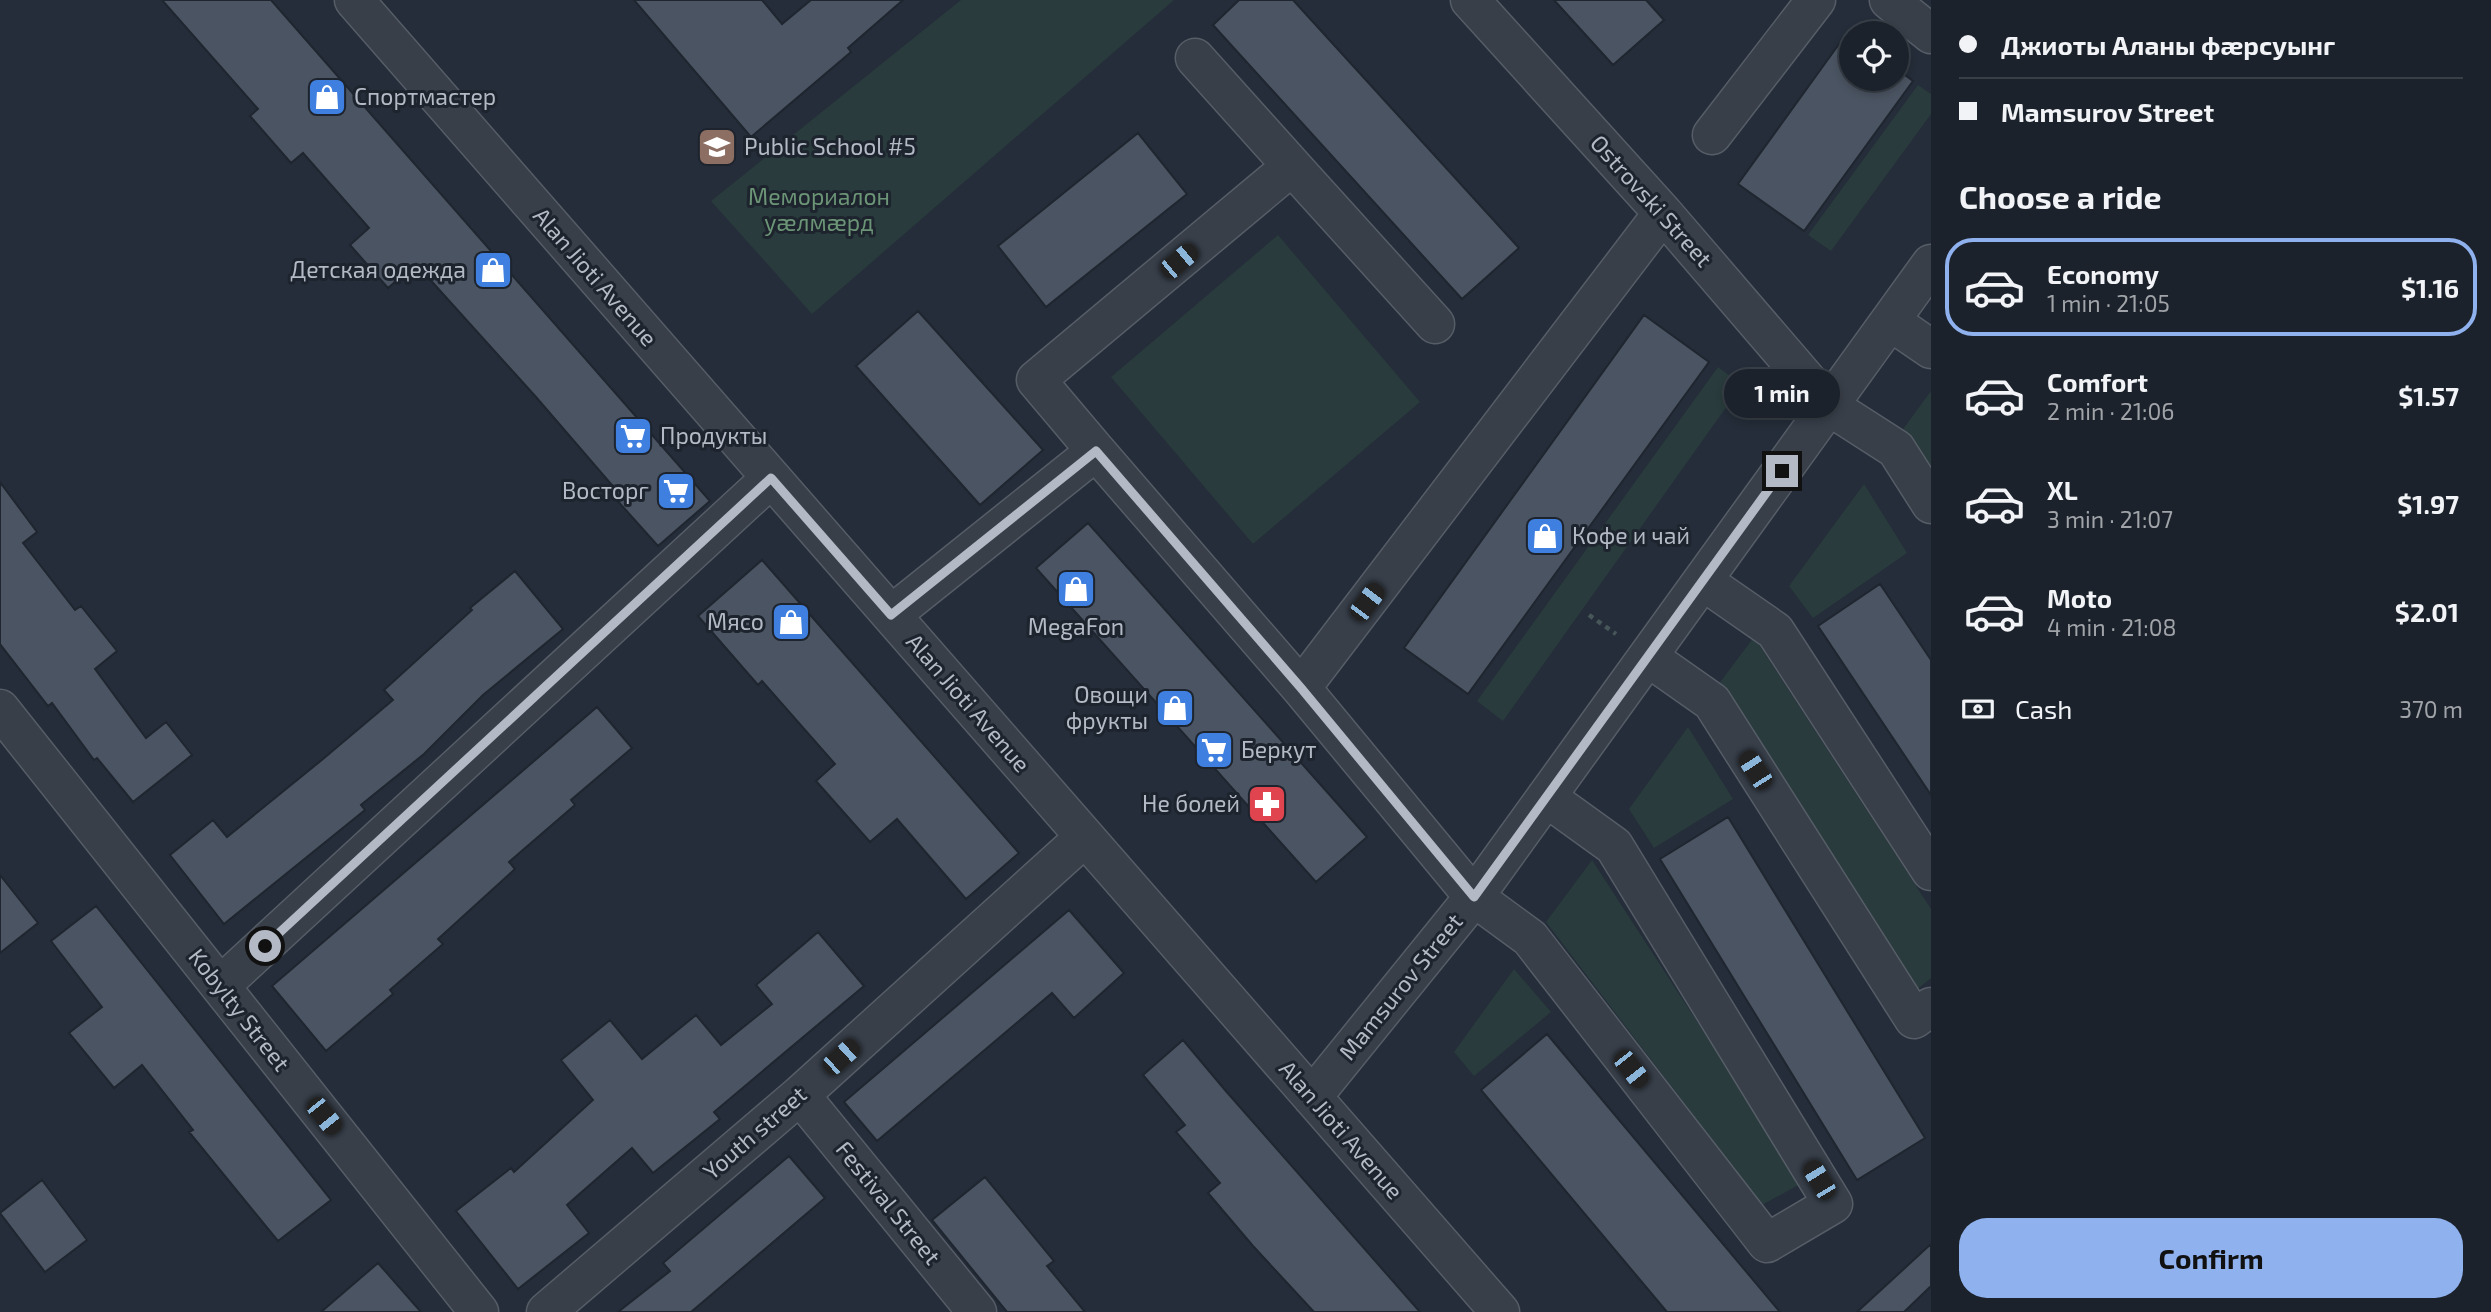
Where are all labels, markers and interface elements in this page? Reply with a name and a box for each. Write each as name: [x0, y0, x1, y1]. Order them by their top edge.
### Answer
map controls: [1839, 21, 1909, 91]
button: locate: [1839, 21, 1909, 91]
text: Джиоты Аланы фæрсуынг: [2001, 29, 2335, 60]
shop icon: Спортмастер: [306, 76, 348, 118]
place label: Спортмастер: [354, 82, 496, 110]
text: Mamsurov Street: [2001, 96, 2214, 127]
school or university icon: Public School #5: [696, 126, 738, 168]
street label: Ostrovski Street: [1585, 129, 1719, 272]
place label: Public School #5: [744, 132, 916, 160]
text: Choose a ride: [1959, 177, 2162, 215]
park label: Мемориалон уæлмæрд: [748, 182, 890, 237]
street label: Alan Jioti Avenue: [528, 201, 664, 351]
car: [1157, 239, 1202, 283]
shop icon: Детская одежда: [472, 249, 514, 291]
place label: Детская одежда: [290, 255, 466, 283]
icon: car: [1963, 256, 2026, 319]
text: Economy: [2047, 258, 2159, 289]
text: $1.16: [2401, 272, 2459, 303]
text: 1 min · 21:05: [2047, 289, 2170, 317]
icon: car: [1963, 364, 2026, 427]
text: Comfort: [2047, 366, 2148, 397]
callout: 1 min: [1724, 370, 1840, 419]
text: 1 min: [1754, 379, 1810, 407]
text: $1.57: [2398, 380, 2459, 411]
text: 2 min · 21:06: [2047, 397, 2175, 425]
supermarket icon: Продукты: [612, 415, 654, 457]
place label: Продукты: [660, 421, 767, 450]
route end: [1766, 455, 1798, 487]
supermarket icon: Восторг: [655, 470, 697, 512]
icon: car: [1963, 472, 2026, 535]
text: XL: [2047, 474, 2078, 505]
place label: Восторг: [562, 476, 649, 504]
text: $1.97: [2397, 488, 2459, 519]
text: 3 min · 21:07: [2047, 505, 2173, 533]
shop icon: Кофе и чай: [1524, 515, 1566, 557]
place label: Кофе и чай: [1572, 521, 1690, 549]
shop icon: MegaFon: [1055, 568, 1097, 610]
car: [1346, 579, 1389, 625]
icon: car: [1963, 580, 2026, 643]
text: Moto: [2047, 582, 2112, 613]
text: $2.01: [2395, 596, 2459, 627]
shop icon: Мясо: [770, 601, 812, 643]
place label: Мясо: [707, 607, 764, 635]
place label: MegaFon: [1028, 612, 1124, 640]
text: 4 min · 21:08: [2047, 613, 2177, 641]
street label: Alan Jioti Avenue: [901, 627, 1037, 777]
place label: Овощи фрукты: [1066, 680, 1148, 735]
shop icon: Овощи фрукты: [1154, 687, 1196, 729]
icon: cash: [1959, 690, 1997, 728]
text: Cash: [2015, 693, 2072, 724]
text: 370 m: [2399, 695, 2463, 723]
supermarket icon: Беркут: [1193, 729, 1235, 771]
place label: Беркут: [1241, 735, 1316, 764]
car: [1735, 747, 1776, 793]
pharmacy icon: Не болей: [1246, 783, 1288, 825]
place label: Не болей: [1142, 789, 1240, 817]
street label: Mamsurov Street: [1333, 907, 1468, 1065]
route start: [249, 930, 281, 962]
street label: Kobylty Street: [183, 943, 296, 1076]
car: [819, 1035, 864, 1079]
car: [1610, 1046, 1653, 1092]
street label: Alan Jioti Avenue: [1274, 1054, 1410, 1204]
street label: Youth street: [697, 1080, 812, 1185]
car: [303, 1093, 346, 1139]
street label: Festival Street: [831, 1135, 947, 1270]
car: [1800, 1157, 1839, 1203]
button: Confirm: [1959, 1218, 2463, 1298]

